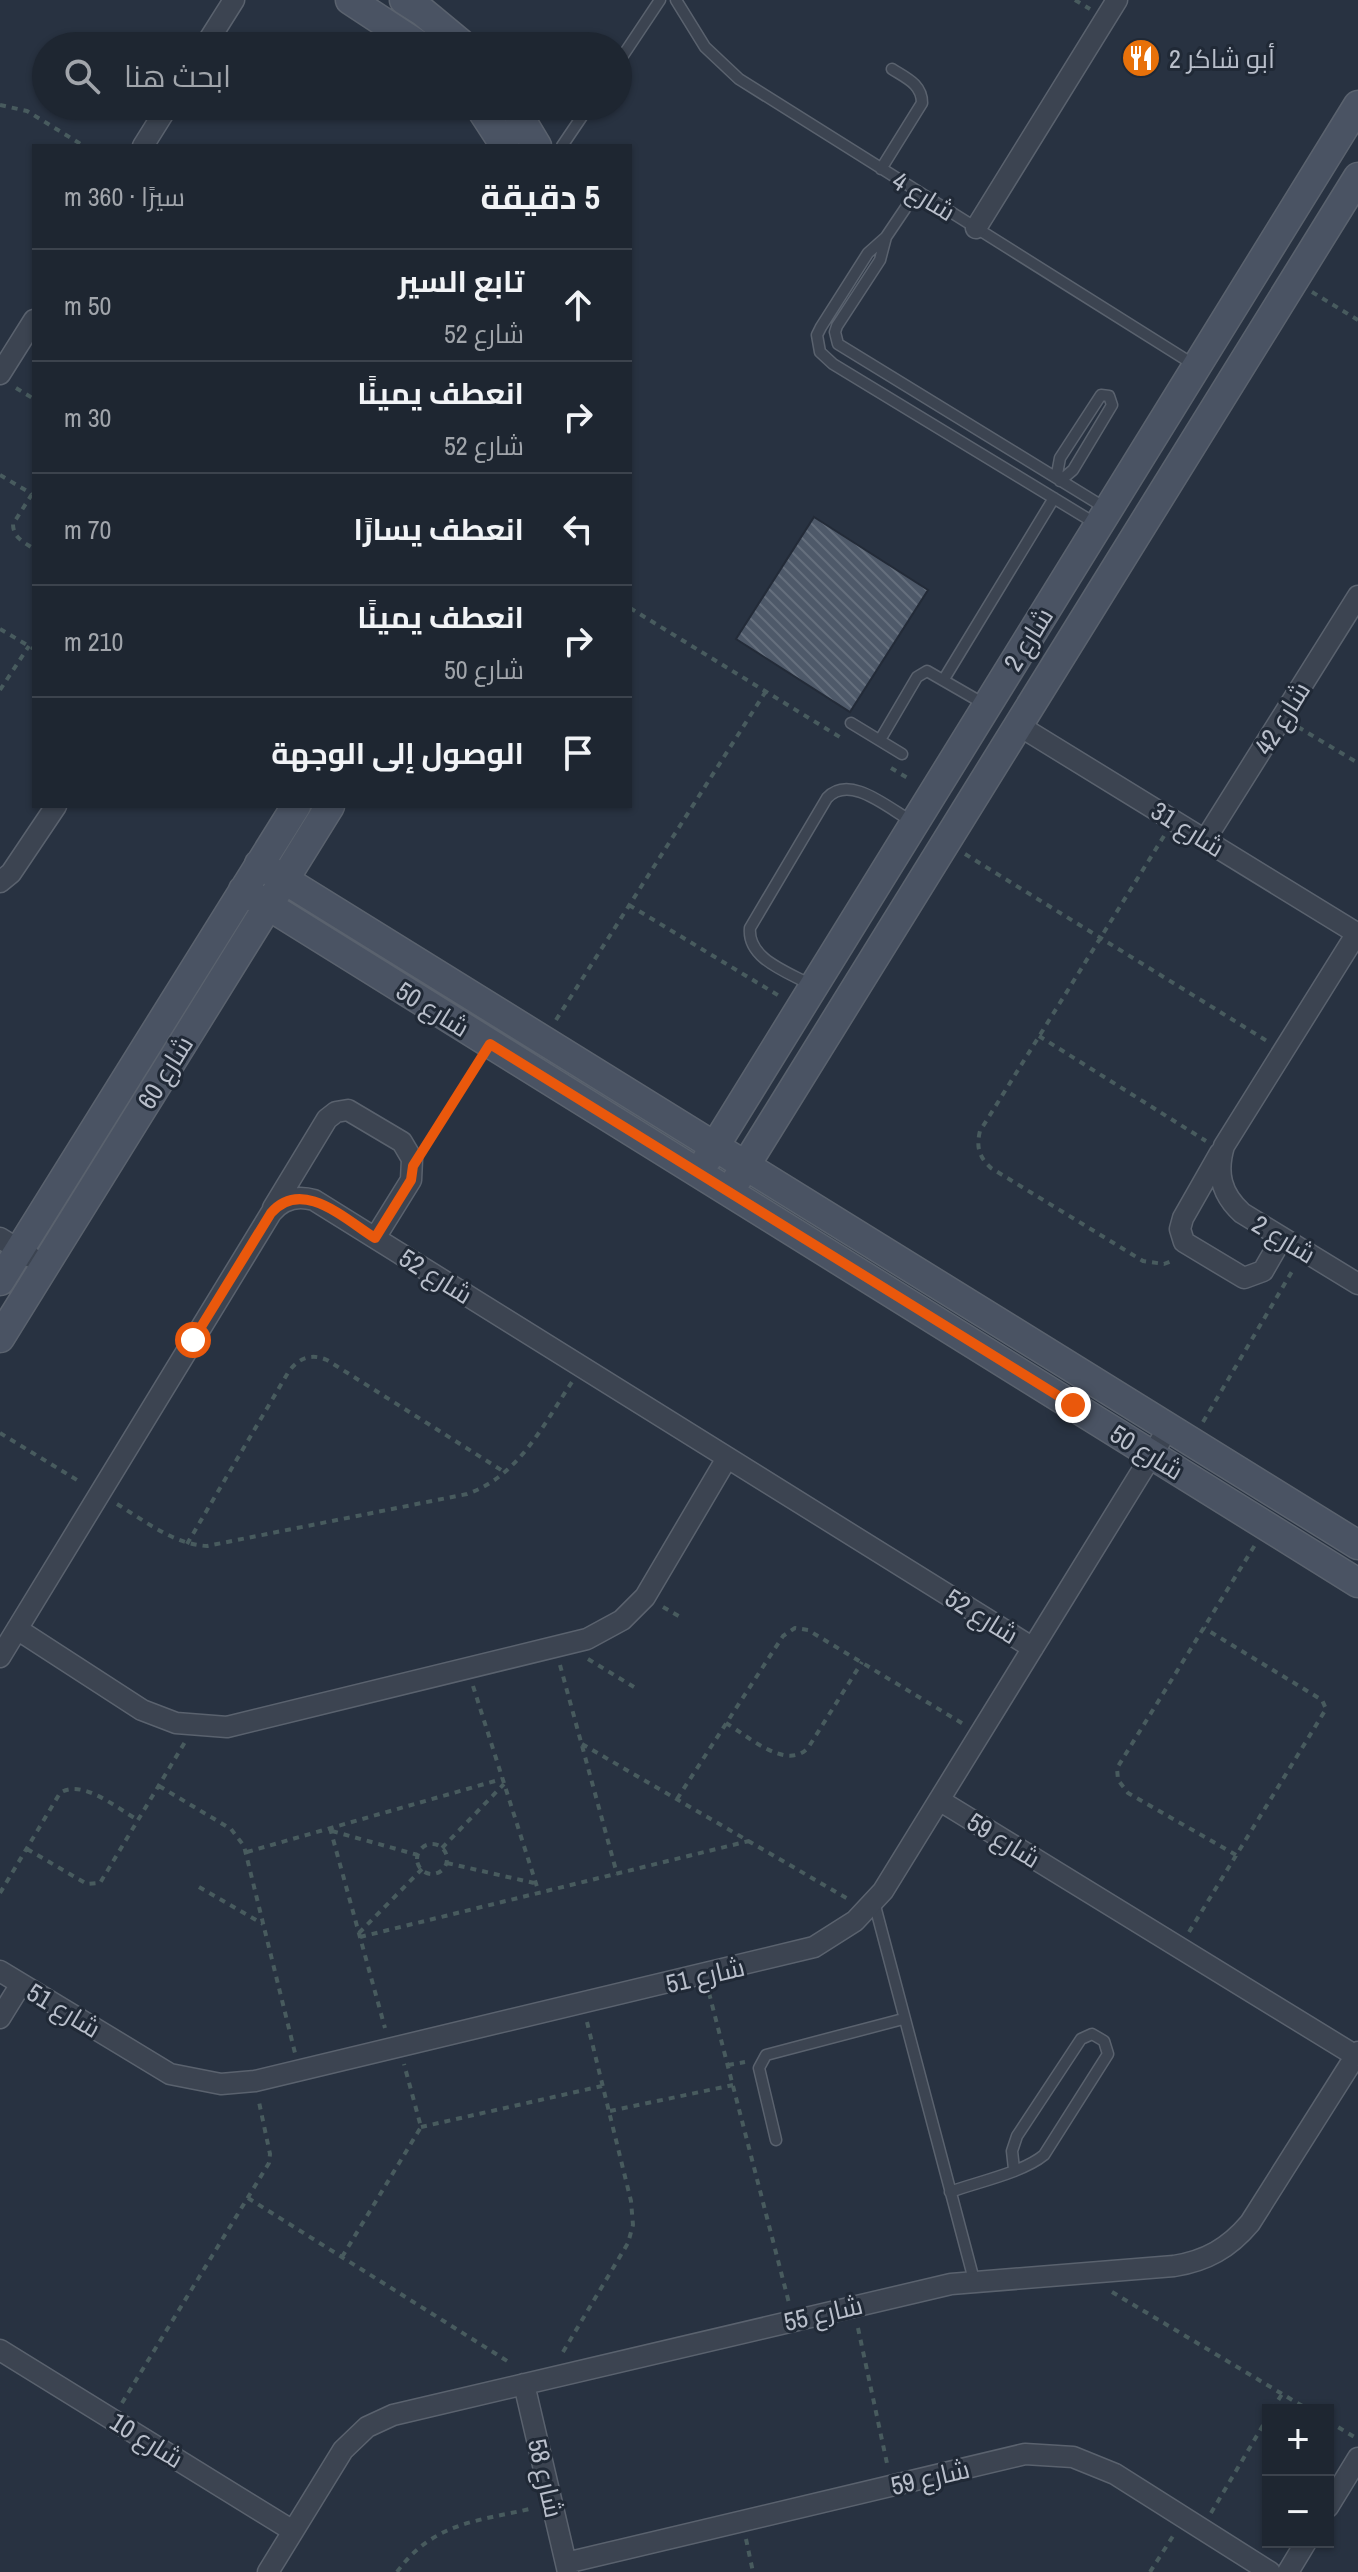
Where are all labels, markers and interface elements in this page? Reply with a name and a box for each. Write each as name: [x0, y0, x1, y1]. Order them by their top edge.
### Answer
search box: [32, 32, 632, 120]
restaurant icon: أبو شاكر 2: [1120, 37, 1162, 79]
place label: أبو شاكر 2: [1169, 41, 1275, 76]
icon: search: [60, 54, 104, 98]
text: ابحث هنا: [124, 56, 231, 96]
street label: شارع 4: [886, 163, 962, 229]
text: 5 دقيقة: [481, 174, 600, 220]
text: سيرًا · 360 m: [64, 179, 185, 214]
text: تابع السير: [398, 261, 524, 301]
icon: ahead: [556, 283, 600, 327]
text: 50 m: [64, 288, 111, 323]
text: شارع 52: [444, 316, 524, 351]
text: انعطف يمينًا: [357, 373, 524, 413]
icon: right: [556, 395, 600, 439]
text: 30 m: [64, 400, 111, 435]
text: شارع 52: [444, 428, 524, 463]
icon: left: [556, 507, 600, 551]
text: انعطف يسارًا: [354, 509, 524, 549]
text: 70 m: [64, 512, 111, 547]
text: انعطف يمينًا: [357, 597, 524, 637]
street label: شارع 2: [995, 601, 1061, 677]
icon: right: [556, 619, 600, 663]
text: 210 m: [64, 624, 123, 659]
text: شارع 50: [444, 652, 524, 687]
street label: شارع 42: [1246, 675, 1318, 761]
icon: arrive: [556, 731, 600, 775]
text: الوصول إلى الوجهة: [271, 733, 524, 773]
street label: شارع 31: [1145, 793, 1231, 865]
street label: شارع 50: [390, 973, 476, 1045]
street label: شارع 60: [129, 1029, 201, 1115]
street label: شارع 2: [1246, 1206, 1322, 1272]
street label: شارع 52: [393, 1240, 479, 1312]
route start: [175, 1322, 211, 1358]
route end: [1055, 1387, 1091, 1423]
street label: شارع 50: [1104, 1416, 1190, 1488]
street label: شارع 52: [939, 1580, 1025, 1652]
street label: شارع 59: [961, 1804, 1047, 1876]
street label: شارع 51: [662, 1949, 748, 2001]
street label: شارع 51: [21, 1974, 107, 2046]
street label: شارع 55: [780, 2287, 866, 2339]
street label: شارع 10: [104, 2404, 190, 2476]
map controls: [1262, 2404, 1334, 2548]
button: +: [1262, 2404, 1334, 2476]
street label: شارع 58: [520, 2435, 572, 2521]
street label: شارع 59: [887, 2451, 973, 2503]
button: −: [1262, 2476, 1334, 2548]

